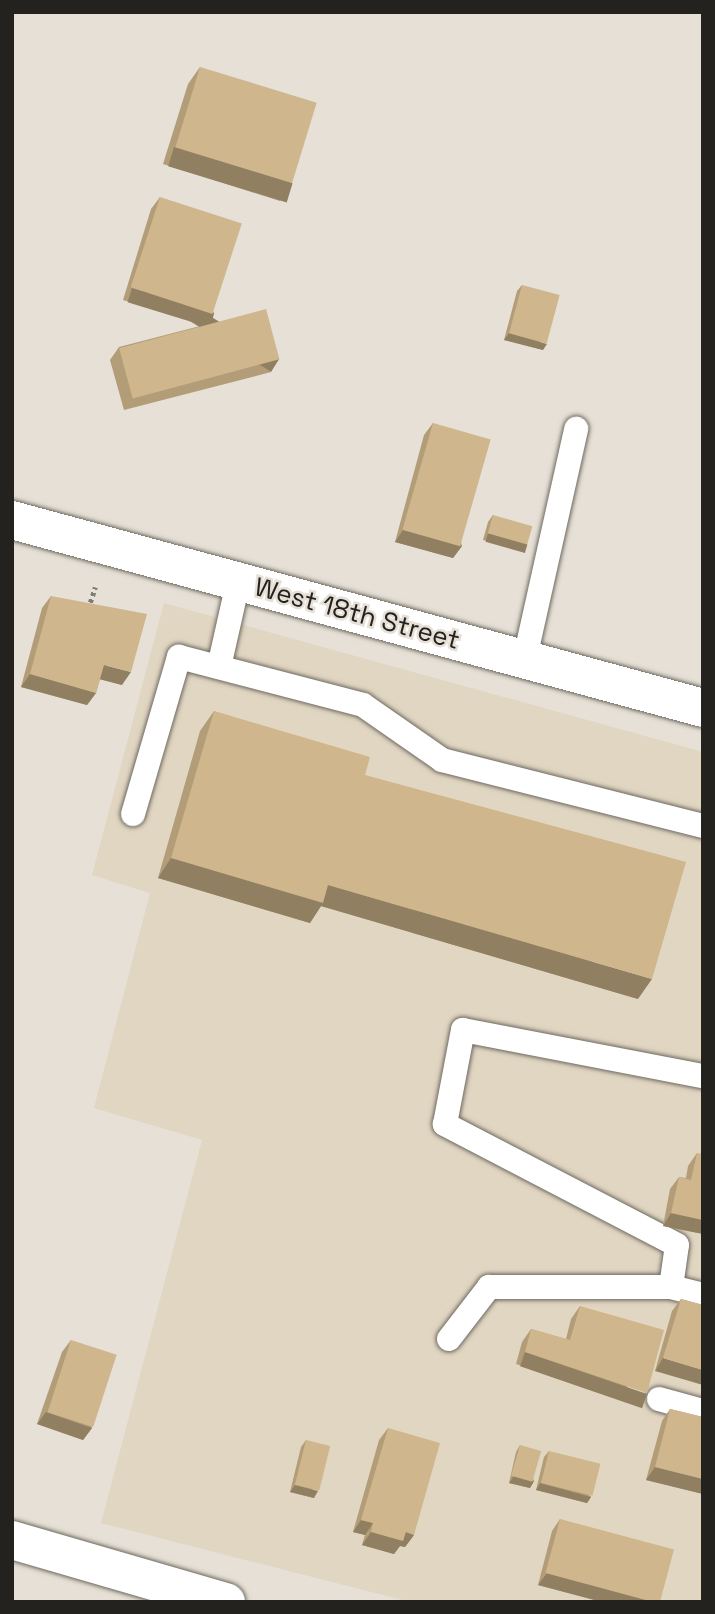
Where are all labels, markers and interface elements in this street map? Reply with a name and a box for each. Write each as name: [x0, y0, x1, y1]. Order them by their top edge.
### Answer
street label: West 18th Street: [251, 572, 463, 656]

